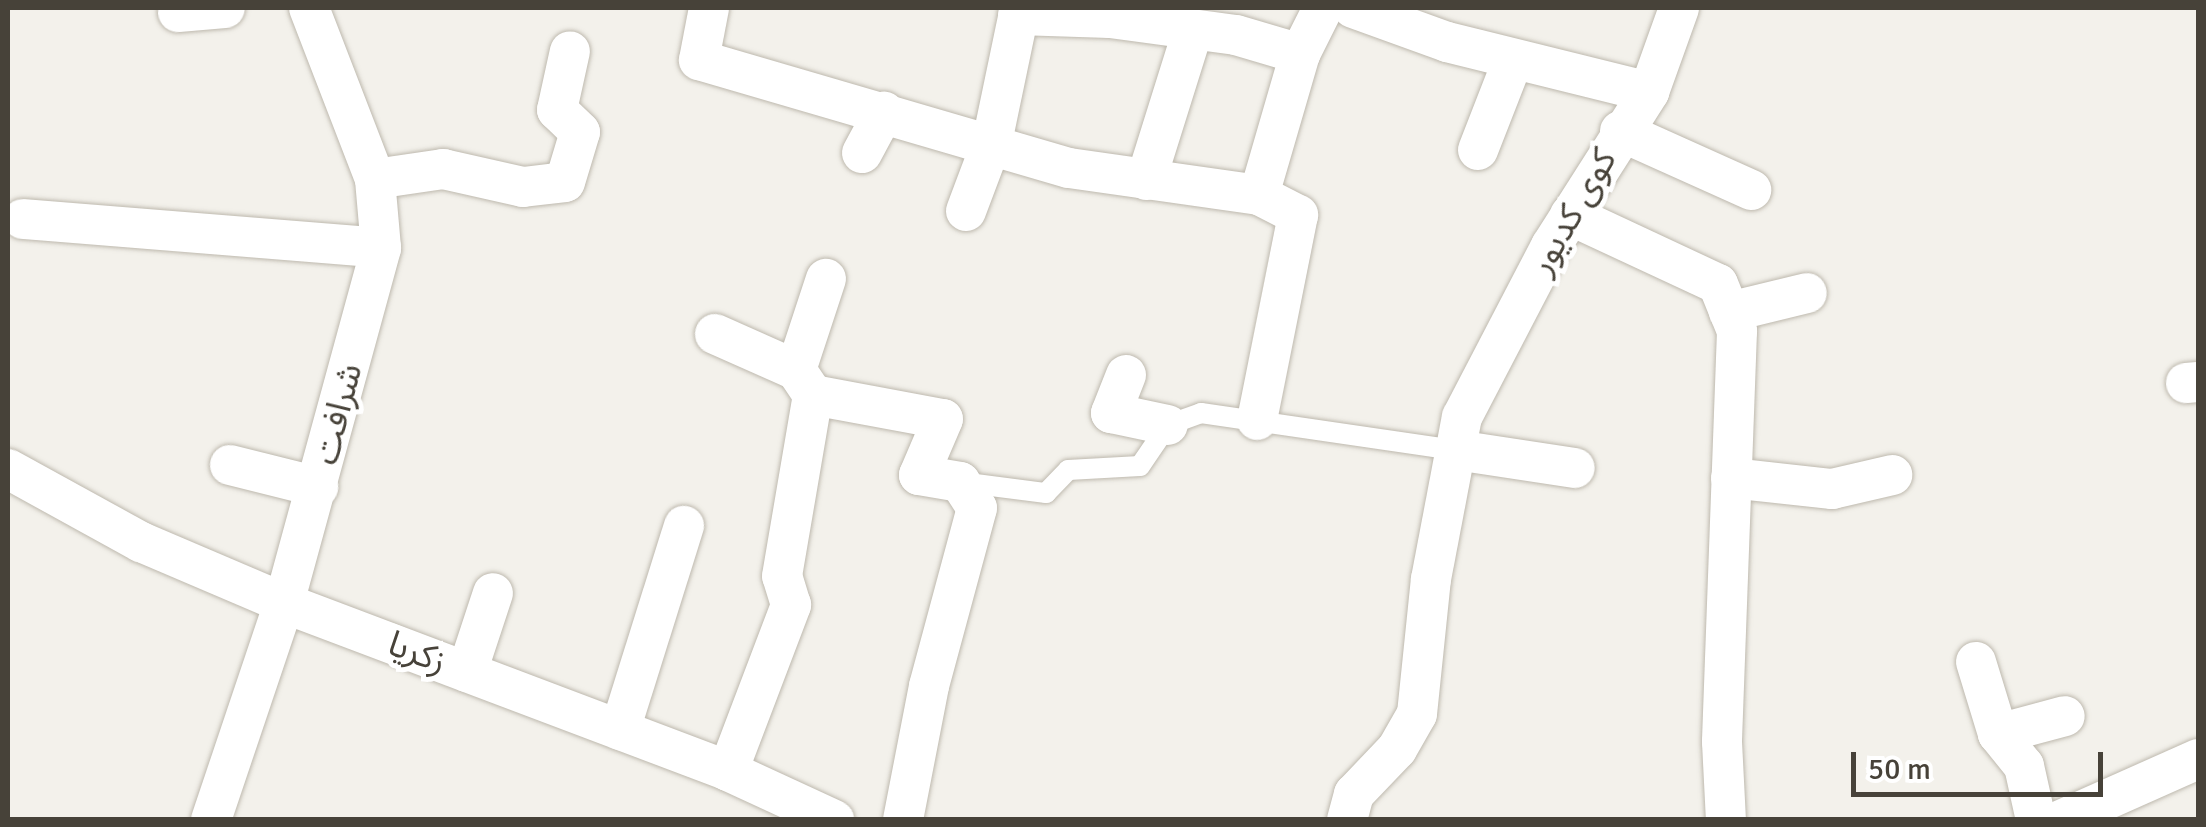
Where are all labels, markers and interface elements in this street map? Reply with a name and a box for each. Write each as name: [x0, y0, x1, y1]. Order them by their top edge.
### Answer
street label: کوی کدیور: [1520, 142, 1626, 282]
street label: شرافت: [304, 359, 372, 469]
street label: زکریا: [382, 623, 452, 683]
scale bar: [1856, 732, 2108, 794]
text: 50 m: [1868, 751, 1931, 788]

